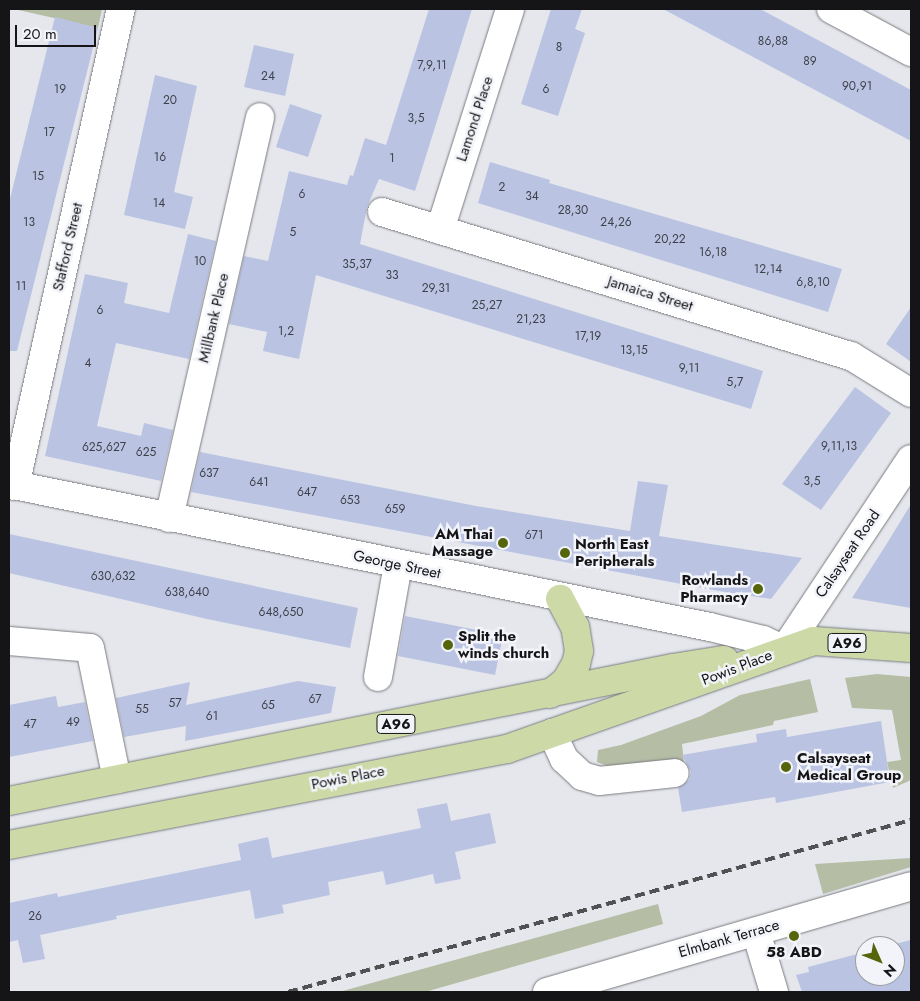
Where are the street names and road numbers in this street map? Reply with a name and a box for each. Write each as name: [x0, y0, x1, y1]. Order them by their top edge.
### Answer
street label: Lamond Place: [453, 74, 497, 164]
street label: Stafford Street: [49, 201, 87, 293]
street label: Millbank Place: [195, 271, 233, 365]
street label: Jamaica Street: [605, 272, 695, 316]
street label: Calsayseat Road: [812, 507, 884, 601]
street label: George Street: [352, 547, 442, 583]
road number: A96: [827, 632, 867, 654]
street label: Powis Place: [699, 646, 775, 690]
road number: A96: [376, 712, 416, 736]
street label: Powis Place: [310, 762, 386, 794]
street label: Elmbank Terrace: [677, 916, 781, 962]

